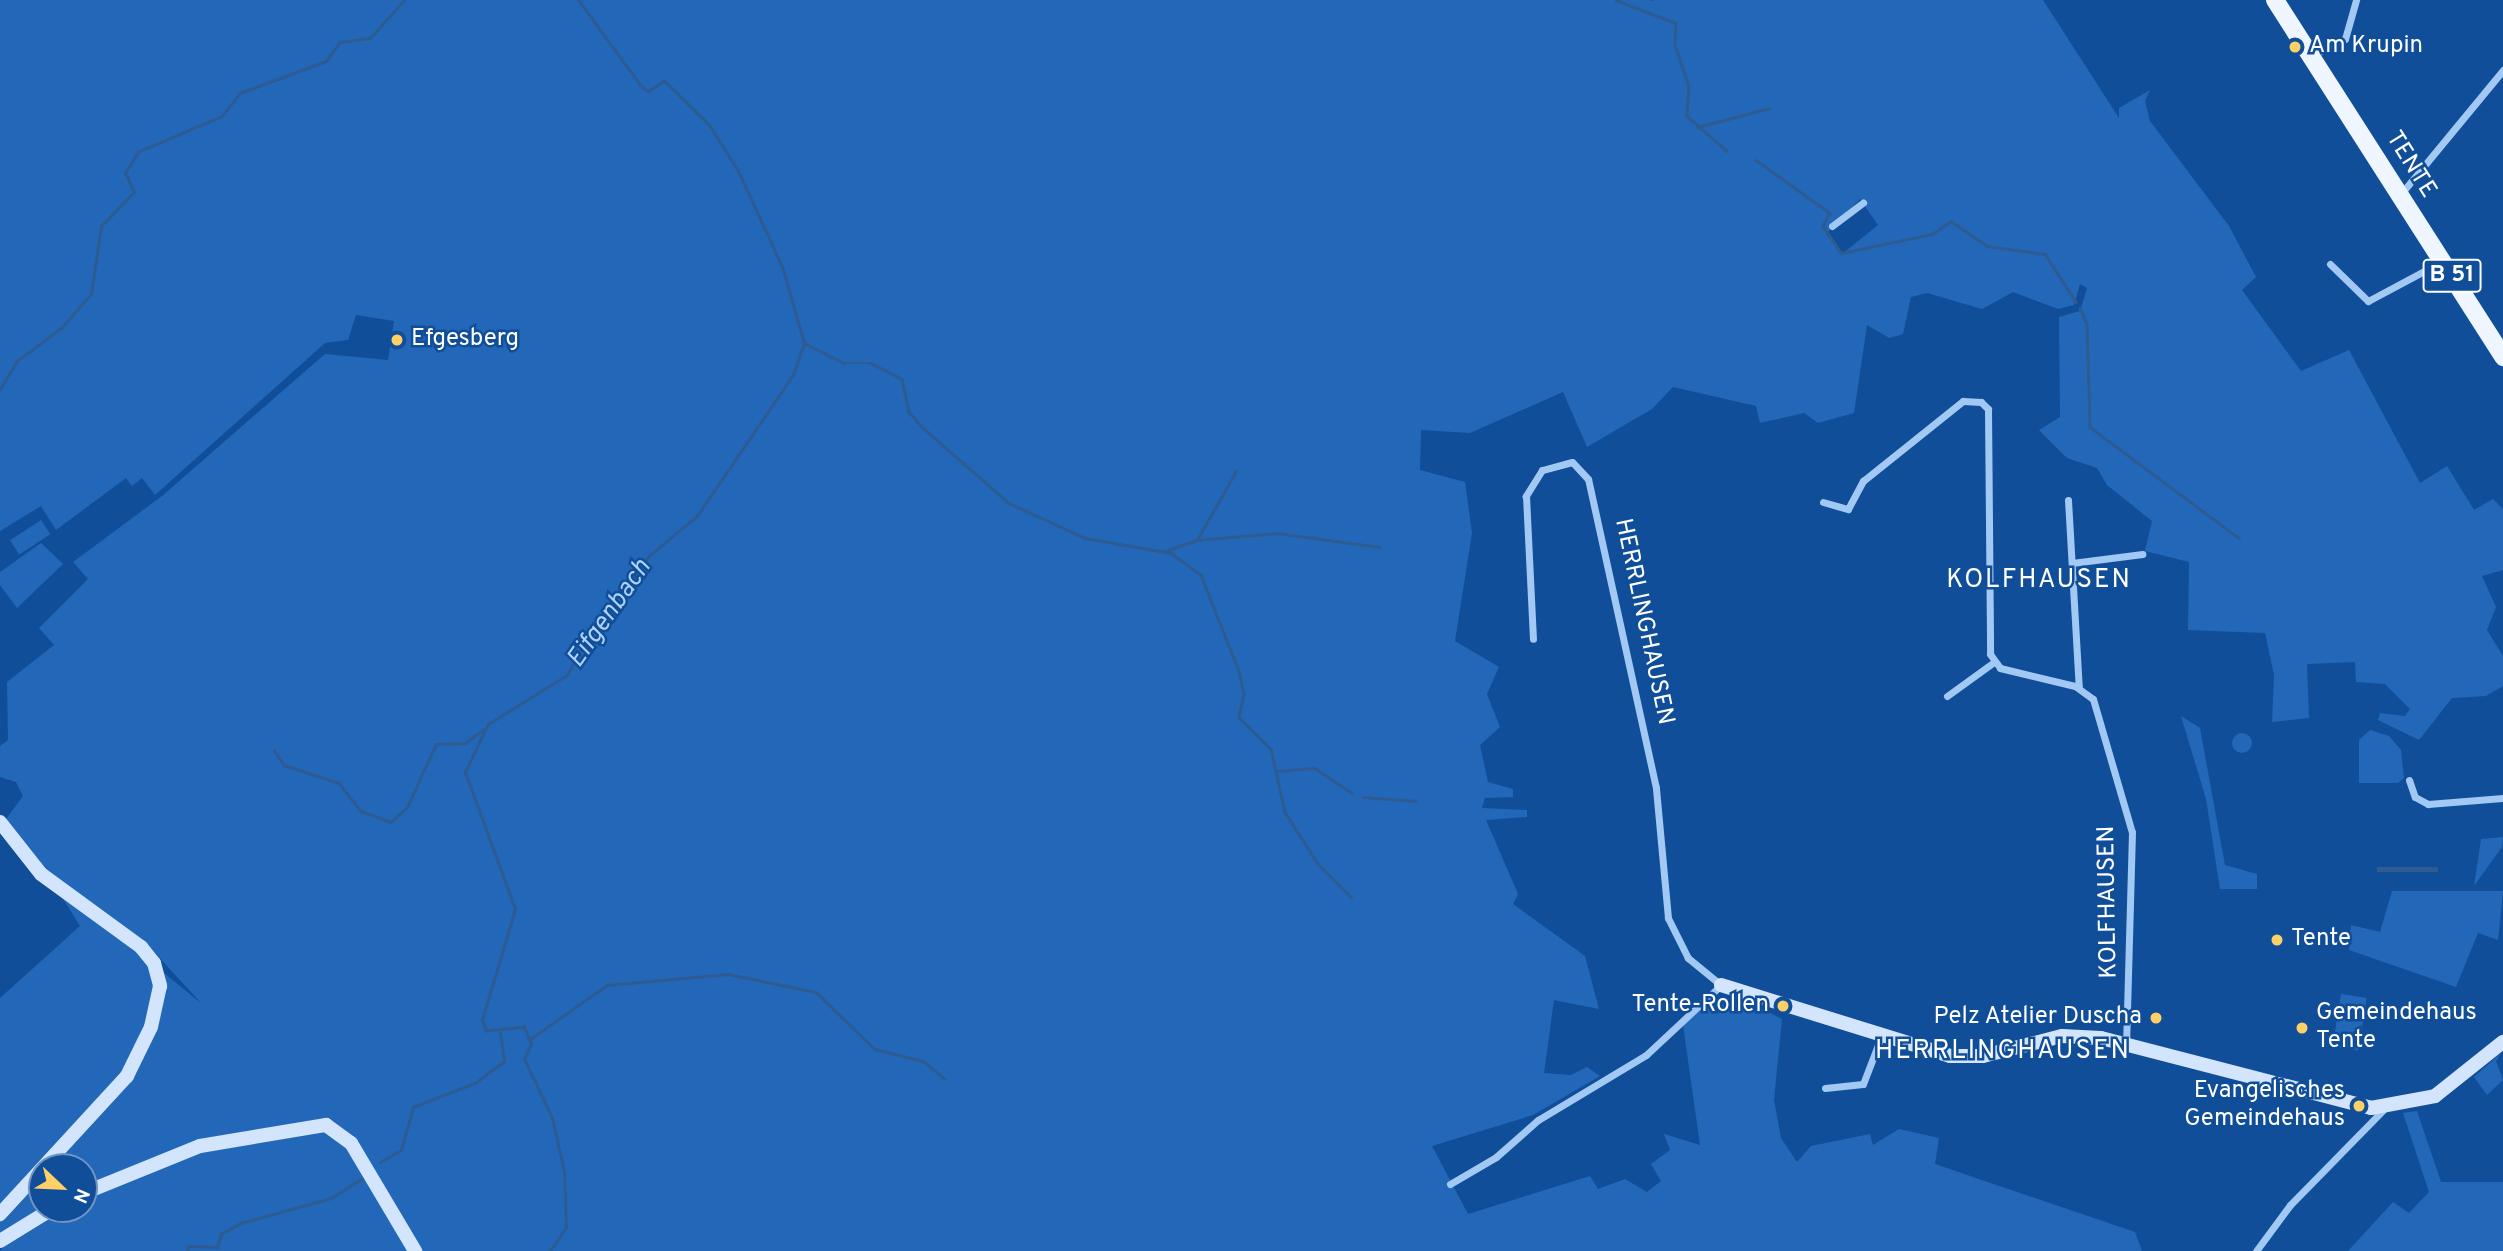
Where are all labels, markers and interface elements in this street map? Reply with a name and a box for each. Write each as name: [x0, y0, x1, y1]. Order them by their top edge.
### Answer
place label: Am Krupin: [2309, 33, 2423, 61]
marker: Am Krupin: [2287, 39, 2303, 55]
street label: TENTE: [2378, 126, 2442, 204]
road number: B 51: [2422, 256, 2482, 296]
place label: Efgesberg: [411, 326, 519, 354]
marker: Efgesberg: [389, 332, 405, 348]
street label: HERRLINGHAUSEN: [1607, 516, 1679, 728]
water label: Eifgenbach: [561, 554, 659, 674]
district label: KOLFHAUSEN: [1947, 565, 2131, 597]
street label: KOLFHAUSEN: [2093, 825, 2125, 979]
place label: Tente: [2291, 926, 2351, 954]
marker: Tente: [2269, 932, 2285, 948]
place label: Tente-Rollen: [1632, 992, 1769, 1020]
marker: Tente-Rollen: [1775, 998, 1791, 1014]
place label: Gemeindehaus Tente: [2316, 1000, 2477, 1056]
place label: Pelz Atelier Duscha: [1932, 1004, 2142, 1032]
marker: Pelz Atelier Duscha: [2148, 1010, 2164, 1026]
marker: Gemeindehaus Tente: [2294, 1020, 2310, 1036]
district label: HERRLINGHAUSEN: [1877, 1036, 2129, 1068]
place label: Evangelisches Gemeindehaus: [2184, 1078, 2345, 1134]
marker: Evangelisches Gemeindehaus: [2351, 1098, 2367, 1114]
north arrow: [28, 1153, 98, 1223]
text: N: [67, 1184, 94, 1206]

